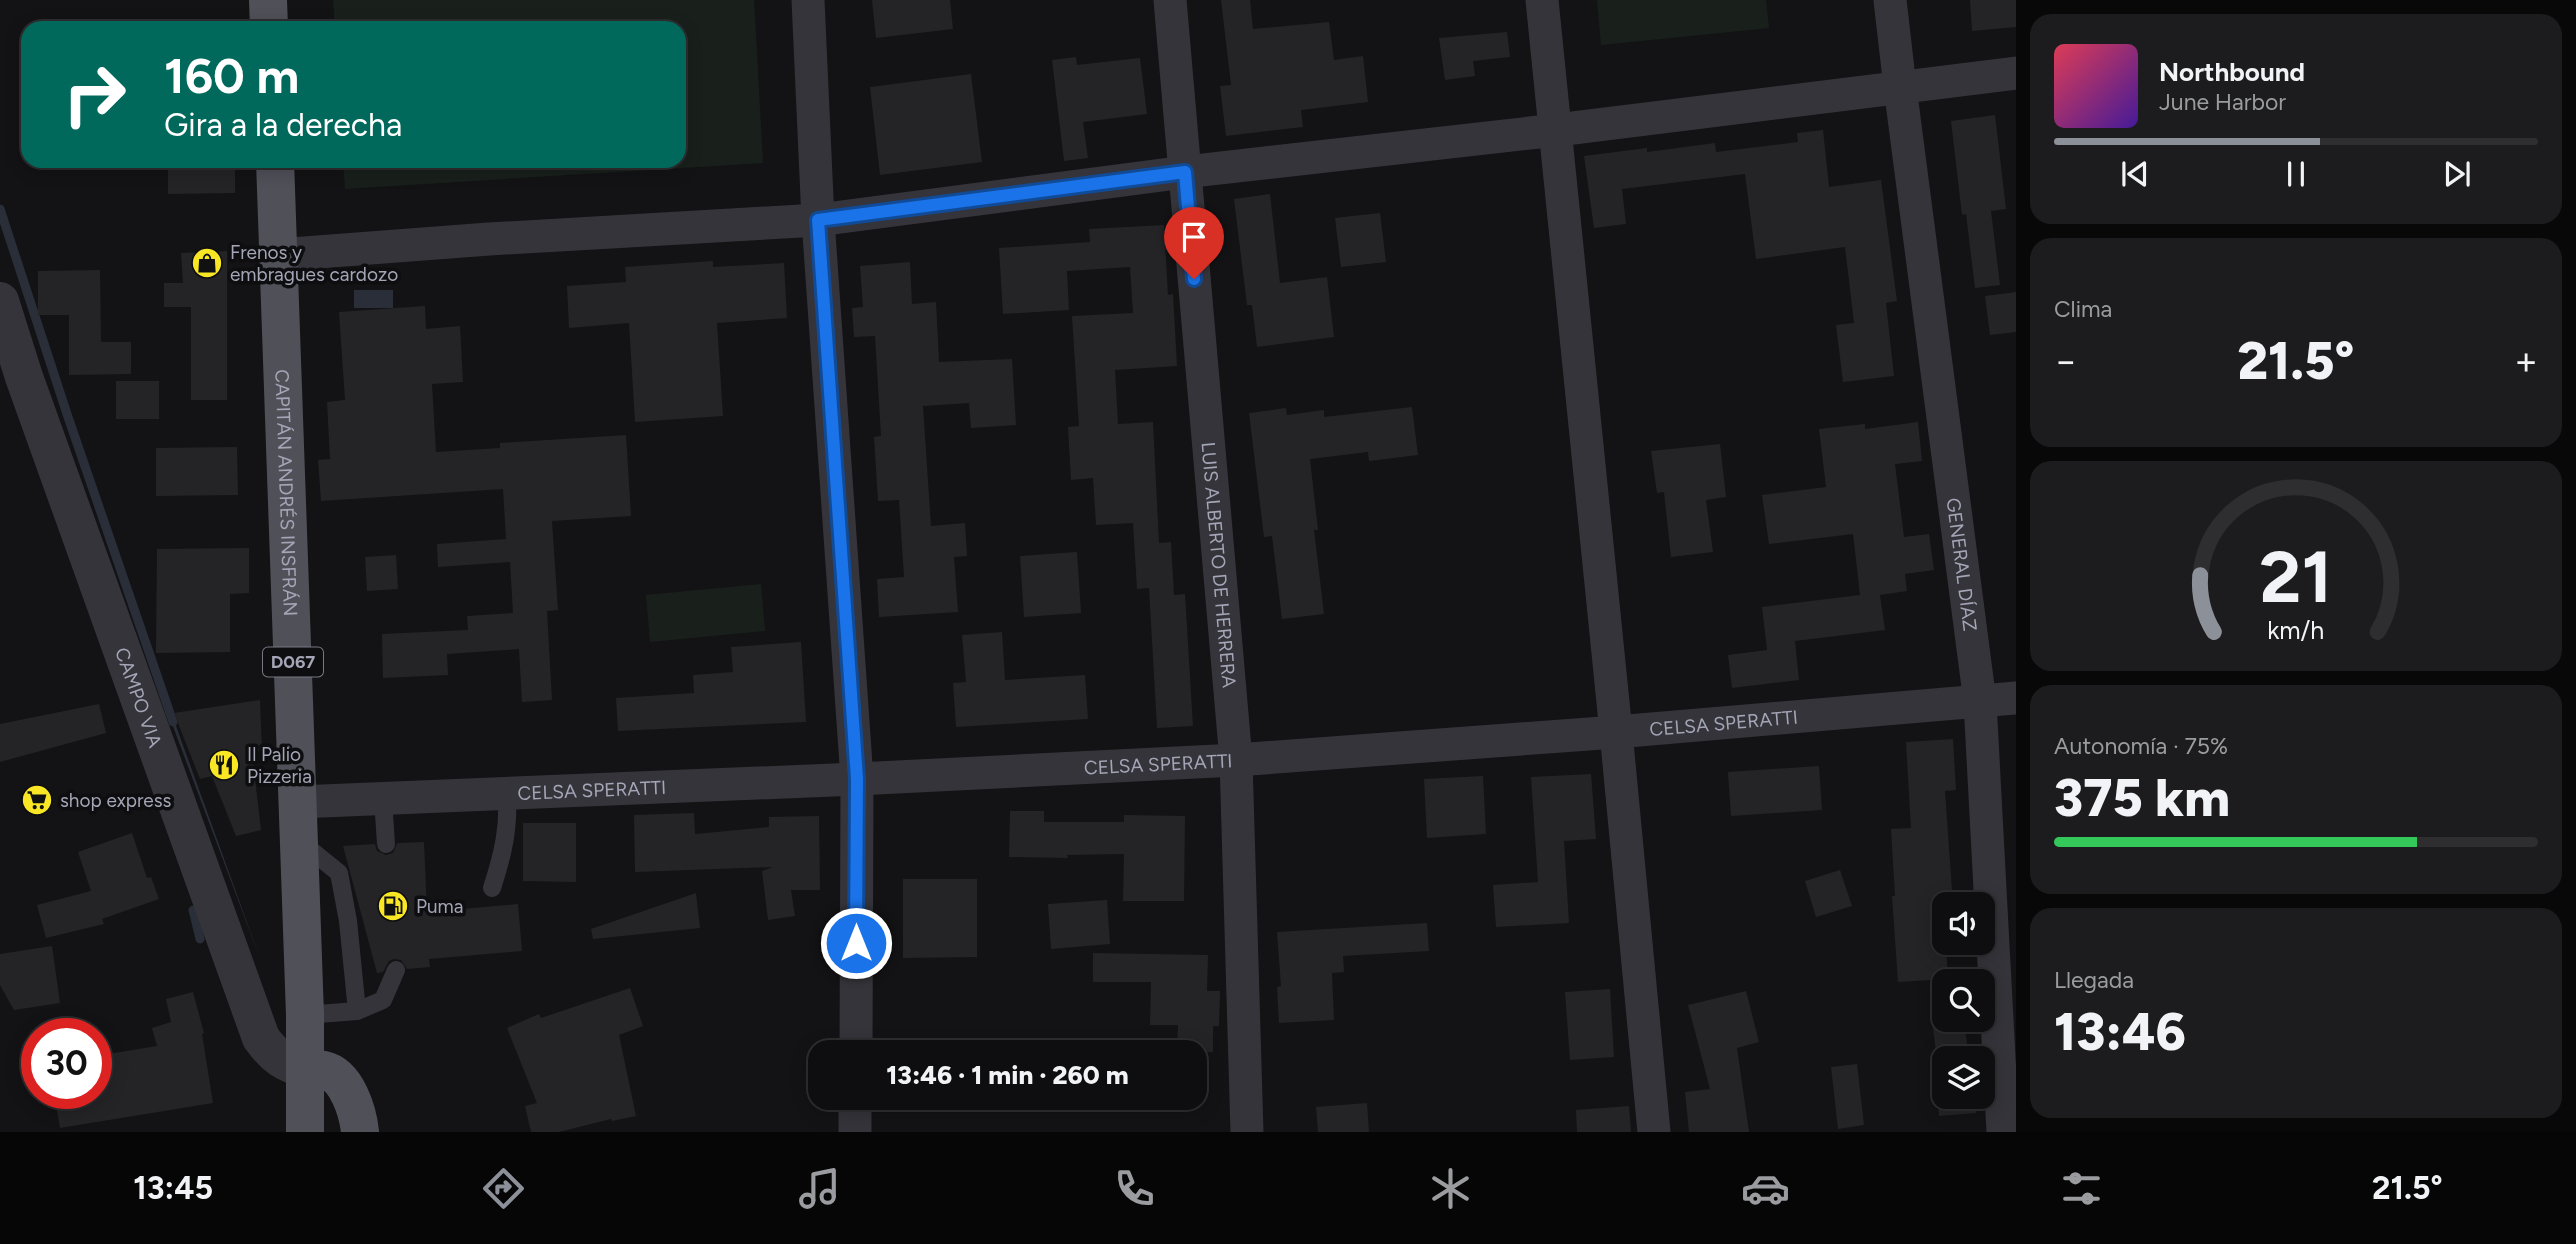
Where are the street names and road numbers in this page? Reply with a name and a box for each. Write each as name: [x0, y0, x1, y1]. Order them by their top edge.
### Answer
street label: CAPITÁN ANDRÉS INSFRÁN: [271, 369, 302, 617]
street label: LUIS ALBERTO DE HERRERA: [1197, 441, 1241, 689]
street label: GENERAL DÍAZ: [1942, 496, 1982, 633]
street label: CAMPO VIA: [110, 644, 167, 750]
road number: D067: [263, 648, 323, 676]
street label: CELSA SPERATTI: [1649, 705, 1799, 741]
street label: CELSA SPERATTI: [1083, 749, 1233, 779]
street label: CELSA SPERATTI: [517, 775, 667, 804]

